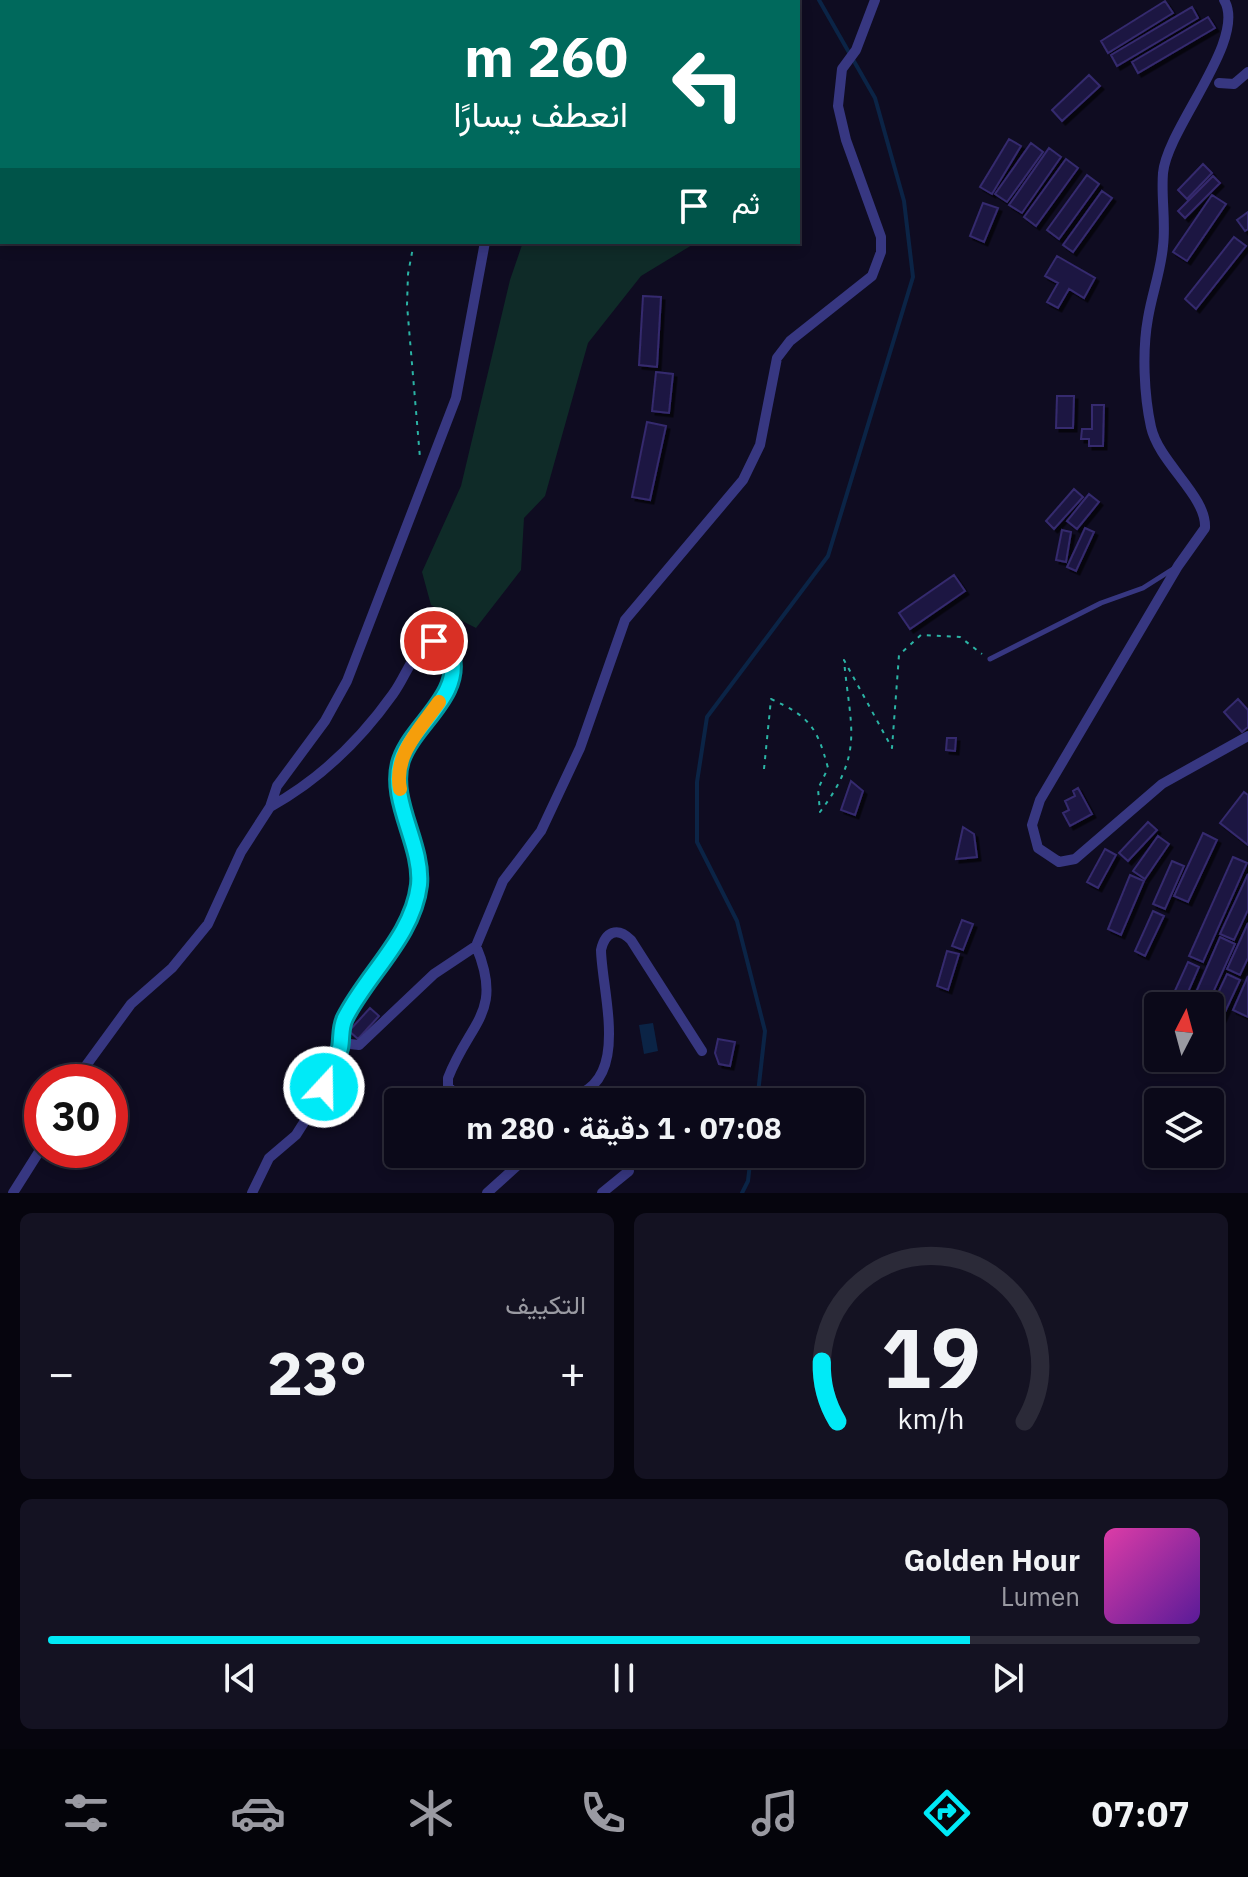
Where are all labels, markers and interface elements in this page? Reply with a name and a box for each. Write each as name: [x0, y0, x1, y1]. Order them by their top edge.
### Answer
text: 260 m: [464, 20, 628, 92]
icon: left: [656, 32, 760, 136]
text: انعطف يسارًا: [453, 90, 628, 137]
text: ثم: [732, 183, 760, 222]
icon: arrive: [672, 184, 716, 228]
pin: [400, 607, 468, 675]
icon: arrive: [412, 619, 456, 663]
north arrow: [1144, 992, 1224, 1072]
map controls: [1144, 992, 1224, 1168]
position arrow: [282, 1045, 366, 1129]
speed limit sign: 30: [24, 1064, 128, 1168]
button: layers: [1144, 1088, 1224, 1168]
text: 07:08 · 1 دقيقة · 280 m: [466, 1108, 782, 1147]
text: التكييف: [505, 1287, 586, 1321]
text: 19: [881, 1303, 981, 1411]
text: 23°: [267, 1333, 367, 1412]
text: −: [48, 1344, 74, 1401]
text: +: [560, 1344, 586, 1401]
text: km/h: [897, 1400, 965, 1437]
text: Golden Hour: [904, 1540, 1080, 1579]
text: Lumen: [1001, 1579, 1080, 1613]
icon: previous: [218, 1656, 262, 1700]
icon: pause: [602, 1656, 646, 1700]
icon: next: [986, 1656, 1030, 1700]
icon: filters: [58, 1785, 114, 1841]
icon: car: [230, 1785, 286, 1841]
icon: climate: [403, 1785, 459, 1841]
icon: phone: [575, 1785, 631, 1841]
icon: music: [747, 1785, 803, 1841]
icon: directions: [919, 1785, 975, 1841]
text: 07:07: [1092, 1790, 1190, 1837]

